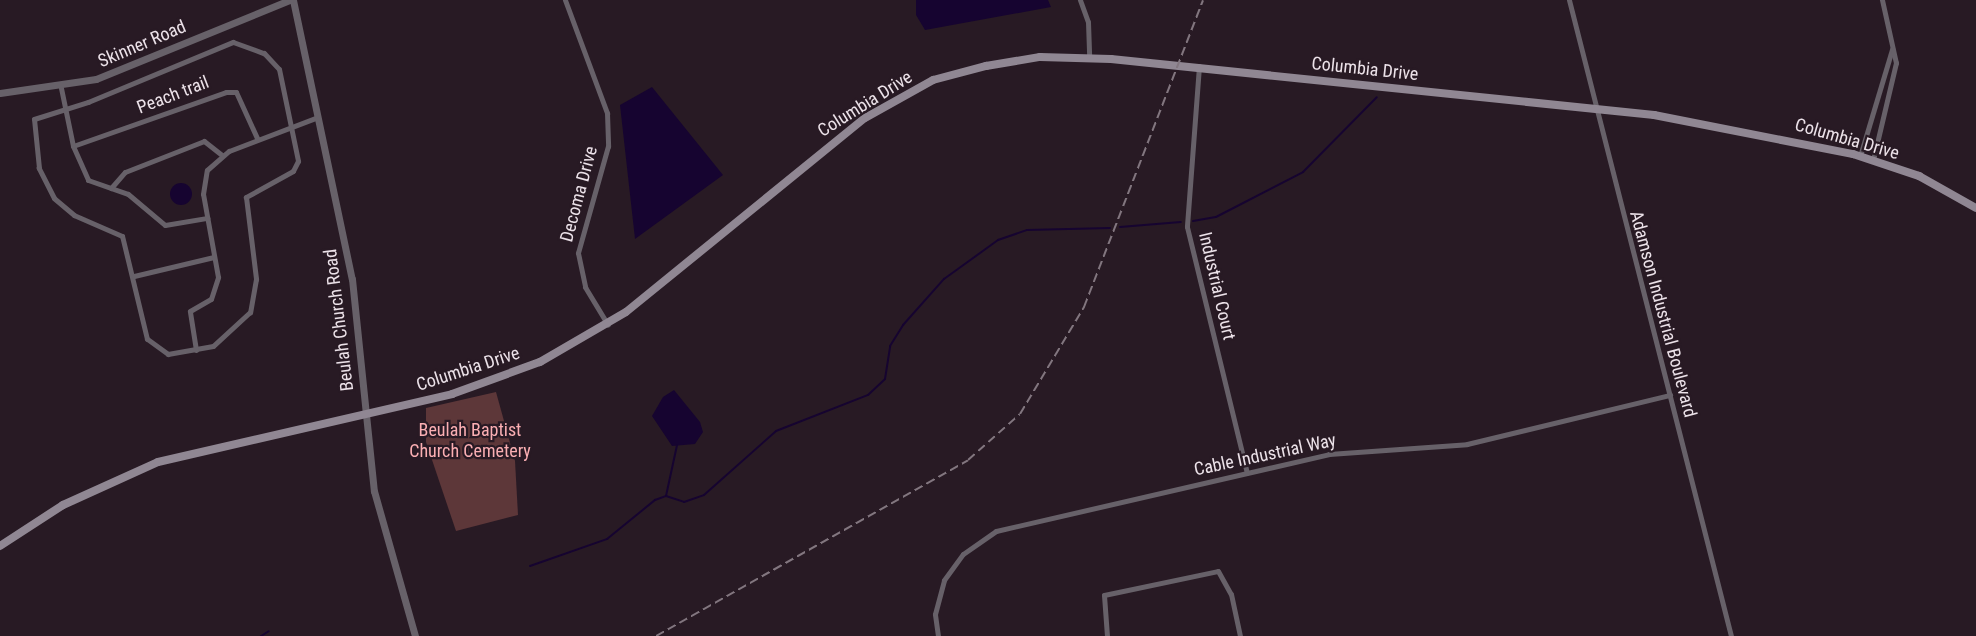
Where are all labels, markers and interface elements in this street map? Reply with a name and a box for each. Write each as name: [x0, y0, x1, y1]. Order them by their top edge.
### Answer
street label: Skinner Road: [95, 16, 189, 72]
street label: Columbia Drive: [1311, 53, 1419, 85]
street label: Columbia Drive: [814, 66, 916, 142]
street label: Peach trail: [134, 71, 212, 119]
street label: Columbia Drive: [1792, 114, 1902, 164]
street label: Decoma Drive: [556, 144, 602, 244]
street label: Adamson Industrial Boulevard: [1625, 208, 1701, 420]
street label: Industrial Court: [1194, 230, 1240, 342]
street label: Beulah Church Road: [320, 248, 358, 392]
street label: Columbia Drive: [414, 342, 522, 396]
park label: Beulah Baptist Church Cemetery: [409, 420, 531, 462]
street label: Cable Industrial Way: [1192, 429, 1338, 481]

